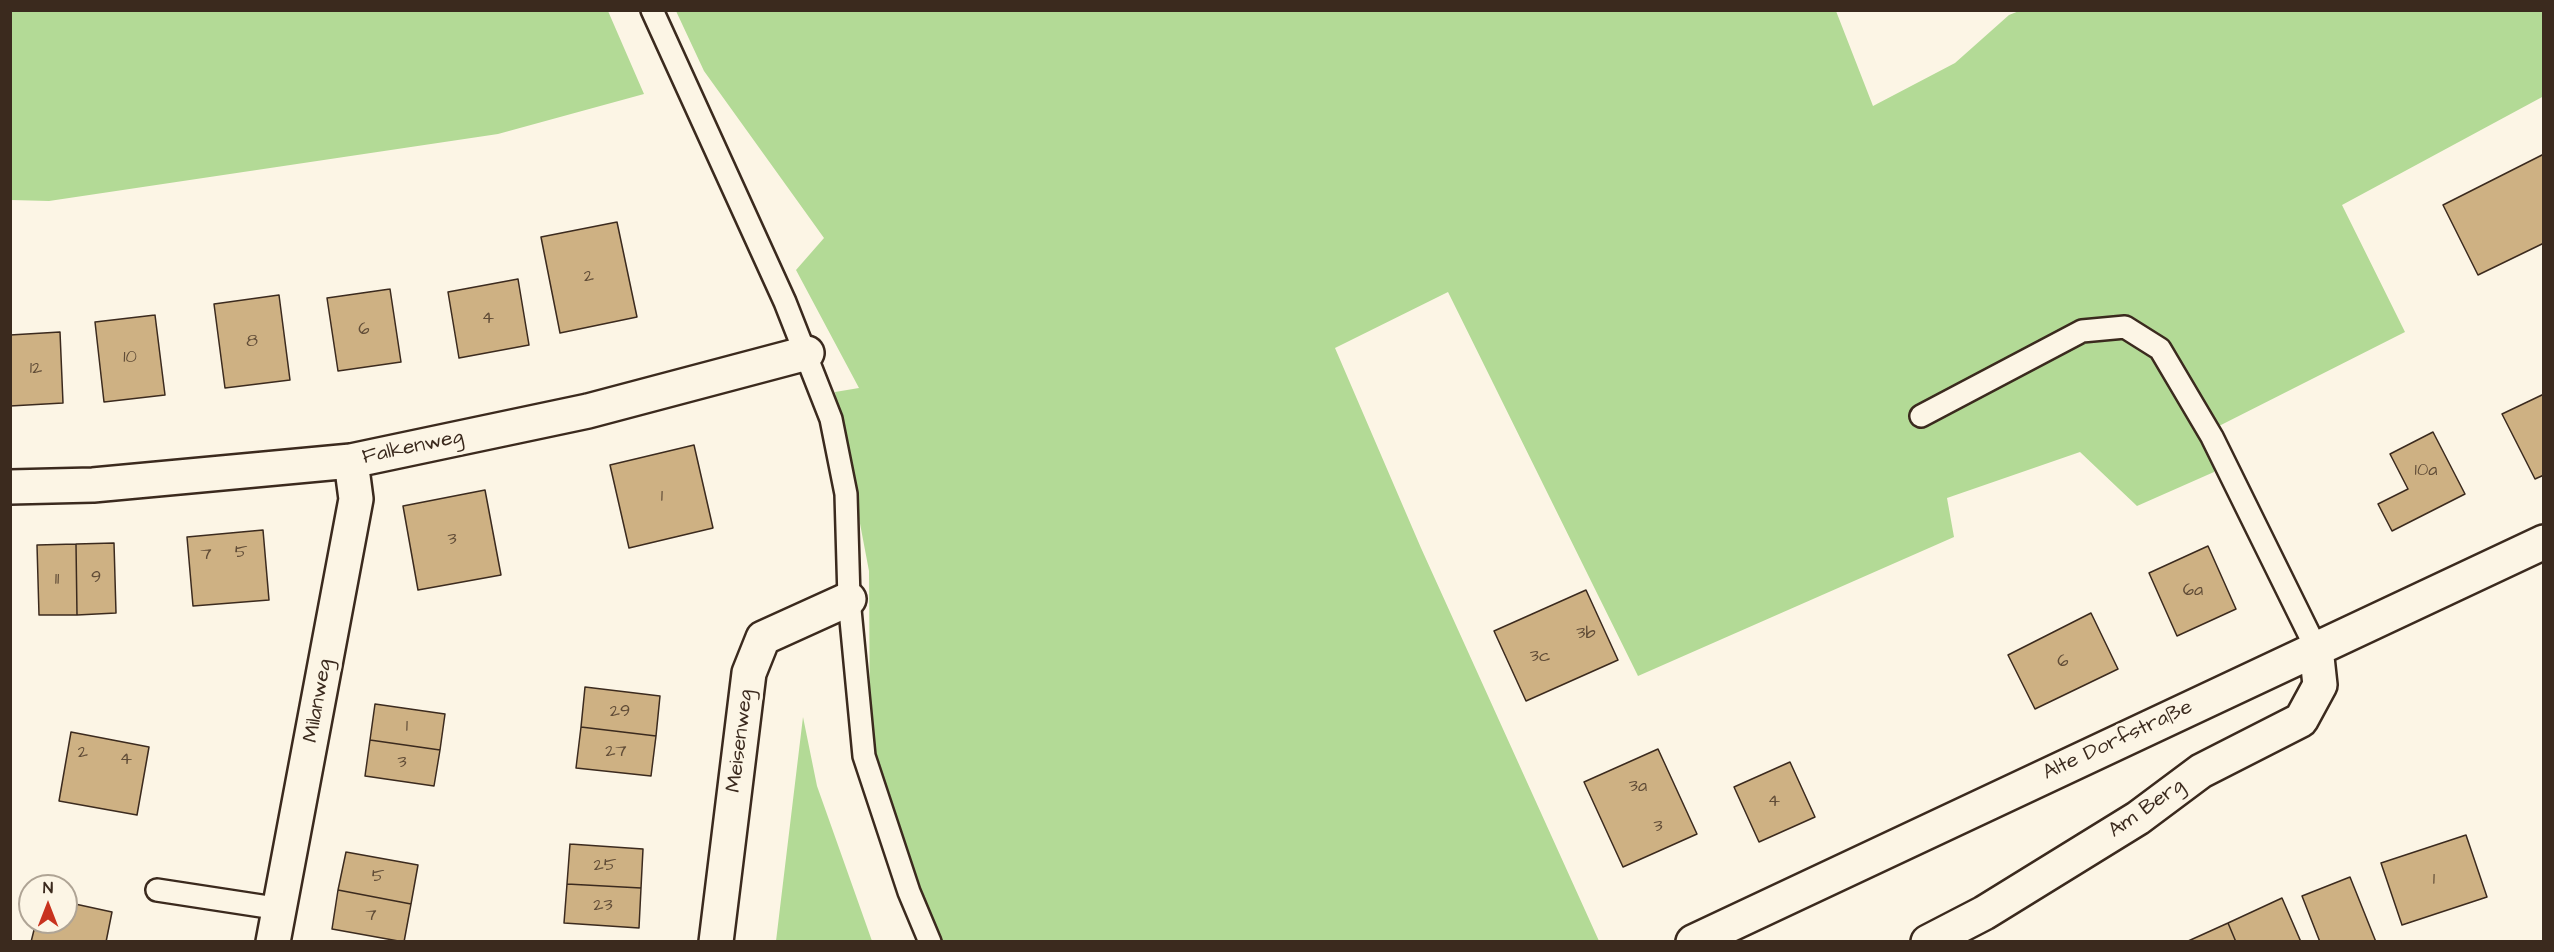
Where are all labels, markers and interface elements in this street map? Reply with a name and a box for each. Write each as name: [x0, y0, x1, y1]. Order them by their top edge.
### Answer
house number: 2: [584, 266, 594, 288]
house number: 4: [482, 308, 494, 330]
house number: 6: [358, 319, 370, 341]
house number: 8: [246, 331, 258, 353]
house number: 10: [123, 347, 137, 369]
house number: 12: [30, 358, 42, 380]
street label: Falkenweg: [360, 425, 466, 471]
house number: 10a: [2415, 460, 2437, 482]
house number: 1: [661, 486, 663, 508]
house number: 3: [447, 529, 457, 551]
house number: 5: [235, 542, 247, 564]
house number: 7: [200, 544, 212, 566]
house number: 9: [91, 567, 101, 589]
house number: 11: [55, 569, 59, 591]
house number: 6a: [2183, 580, 2203, 602]
house number: 3b: [1576, 623, 1596, 645]
house number: 3c: [1530, 646, 1550, 668]
house number: 6: [2057, 651, 2069, 673]
street label: Milanweg: [299, 657, 339, 745]
street label: Meisenweg: [722, 688, 760, 794]
street label: Alte Dorfstraße: [2039, 695, 2197, 787]
house number: 29: [610, 701, 630, 723]
house number: 1: [406, 716, 408, 738]
house number: 27: [605, 741, 627, 763]
house number: 2: [78, 742, 88, 764]
house number: 4: [120, 749, 132, 771]
house number: 3: [397, 752, 407, 774]
street label: Am Berg: [2104, 774, 2190, 844]
house number: 3a: [1629, 776, 1647, 798]
house number: 4: [1768, 791, 1780, 813]
house number: 3: [1653, 816, 1663, 838]
house number: 25: [593, 855, 617, 877]
house number: 5: [372, 866, 384, 888]
house number: 1: [2433, 869, 2435, 891]
north arrow: [18, 874, 78, 934]
text: N: [43, 877, 53, 899]
house number: 23: [593, 895, 613, 917]
house number: 7: [365, 905, 377, 927]

